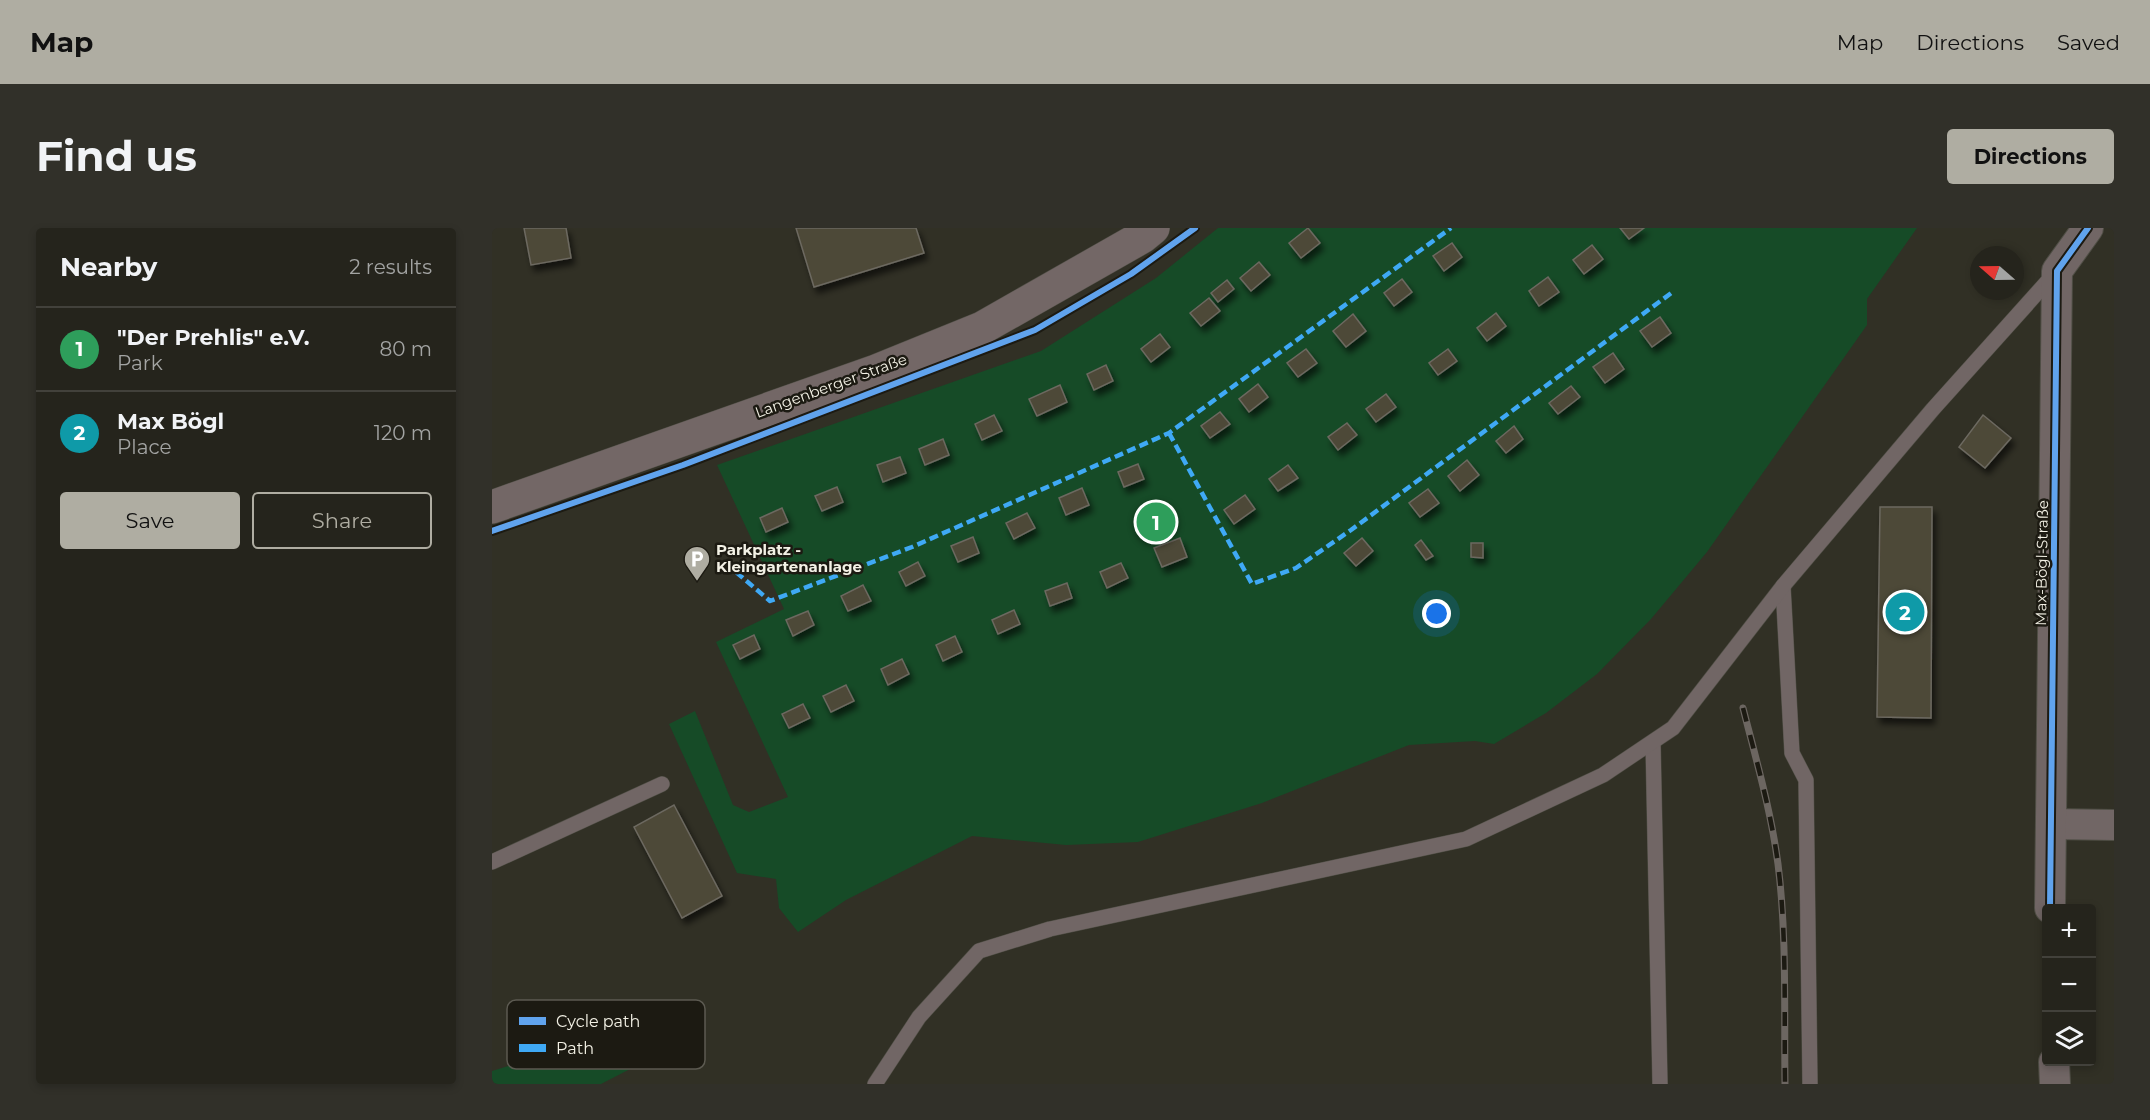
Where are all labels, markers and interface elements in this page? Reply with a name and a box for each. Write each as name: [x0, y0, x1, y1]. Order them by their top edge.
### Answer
text: Map: [30, 25, 93, 59]
text: Map: [1837, 30, 1883, 55]
text: Directions: [1916, 30, 2024, 55]
text: Saved: [2057, 30, 2120, 55]
button: Directions: [1947, 129, 2114, 184]
text: Find us: [36, 130, 197, 182]
north arrow: [1970, 246, 2024, 300]
text: Nearby: [60, 251, 157, 283]
text: 2 results: [349, 255, 432, 279]
text: "Der Prehlis" e.V.: [117, 324, 310, 351]
text: 1: [76, 337, 83, 361]
text: 80 m: [380, 337, 432, 361]
street label: Langenberger Straße: [752, 349, 909, 422]
text: Park: [117, 351, 163, 375]
text: Max Bögl: [117, 408, 224, 435]
text: 2: [74, 421, 85, 445]
text: 120 m: [374, 421, 432, 445]
text: Place: [117, 435, 172, 459]
button: Save: [60, 492, 240, 549]
button: Share: [252, 492, 432, 549]
pin: 1: [1136, 500, 1176, 544]
street label: Max-Bögl-Straße: [2031, 500, 2052, 626]
place label: Parkplatz - Kleingartenanlage: [716, 540, 862, 576]
parking icon: Parkplatz - Kleingartenanlage: [682, 544, 712, 582]
pin: 2: [1886, 590, 1924, 634]
your location: [1422, 599, 1451, 628]
map controls: [2042, 904, 2096, 1066]
button: +: [2042, 904, 2096, 958]
button: −: [2042, 958, 2096, 1012]
legend: [507, 1000, 705, 1069]
text: Cycle path: [556, 1012, 640, 1031]
button: layers: [2042, 1012, 2096, 1066]
text: Path: [556, 1039, 594, 1058]

